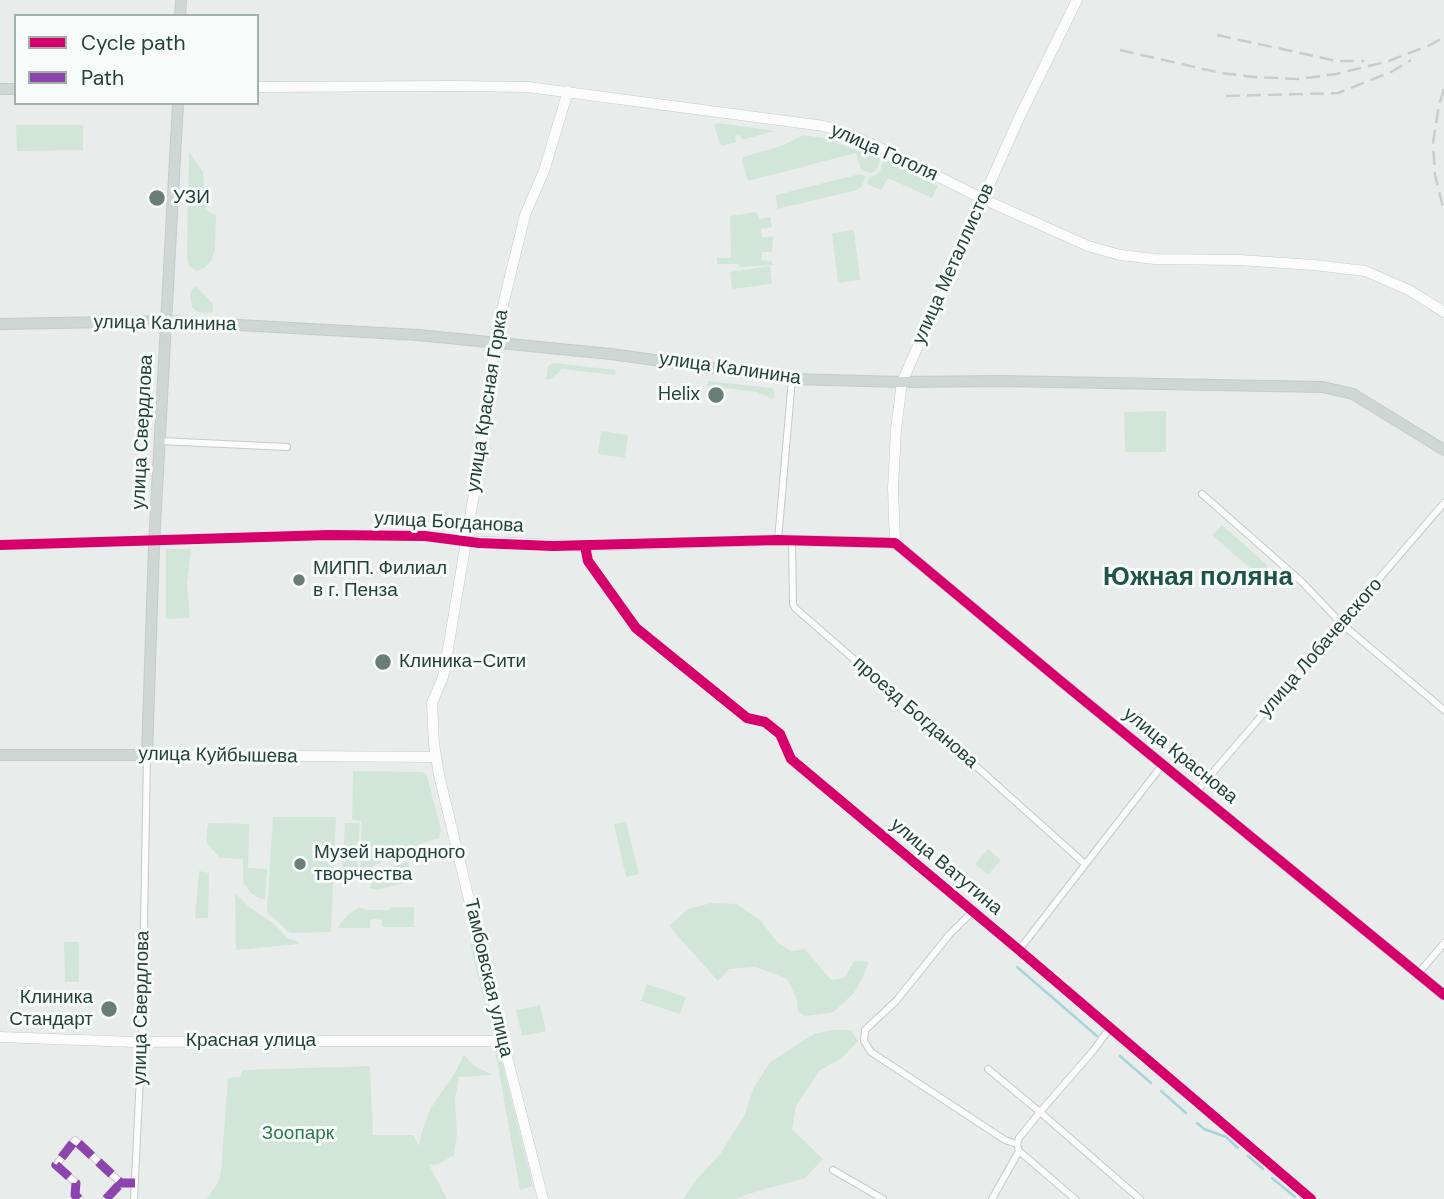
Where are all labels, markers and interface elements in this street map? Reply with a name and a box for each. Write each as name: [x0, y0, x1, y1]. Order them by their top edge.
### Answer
legend: [14, 14, 259, 105]
text: Cycle path: [81, 29, 186, 57]
text: Path: [81, 64, 124, 92]
street label: улица Гоголя: [827, 119, 941, 187]
street label: улица Металлистов: [908, 180, 1000, 348]
place label: УЗИ: [173, 187, 210, 209]
marker: УЗИ: [147, 188, 167, 208]
street label: улица Красная Горка: [462, 308, 514, 494]
street label: улица Калинина: [93, 311, 237, 337]
street label: улица Калинина: [658, 348, 802, 390]
street label: улица Свердлова: [128, 354, 158, 510]
place label: Helix: [658, 384, 700, 406]
marker: Helix: [706, 385, 726, 405]
street label: улица Богданова: [374, 508, 524, 538]
place label: МИПП. Филиал в г. Пенза: [313, 558, 447, 602]
district label: Южная поляна: [1103, 562, 1293, 594]
marker: МИПП. Филиал в г. Пенза: [291, 572, 307, 588]
street label: улица Лобачевского: [1254, 574, 1388, 722]
place label: Клиника-Сити: [399, 651, 526, 673]
marker: Клиника-Сити: [373, 652, 393, 672]
street label: проезд Богданова: [848, 652, 982, 774]
street label: улица Краснова: [1118, 703, 1242, 809]
street label: улица Куйбышева: [138, 743, 298, 769]
street label: улица Ватутина: [885, 814, 1007, 920]
place label: Музей народного творчества: [314, 842, 465, 886]
marker: Музей народного творчества: [292, 856, 308, 872]
street label: Тамбовская улица: [459, 897, 517, 1059]
street label: улица Свердлова: [129, 930, 155, 1086]
place label: Клиника Стандарт: [9, 987, 93, 1031]
marker: Клиника Стандарт: [99, 999, 119, 1019]
street label: Красная улица: [186, 1030, 316, 1052]
park label: Зоопарк: [262, 1123, 334, 1145]

